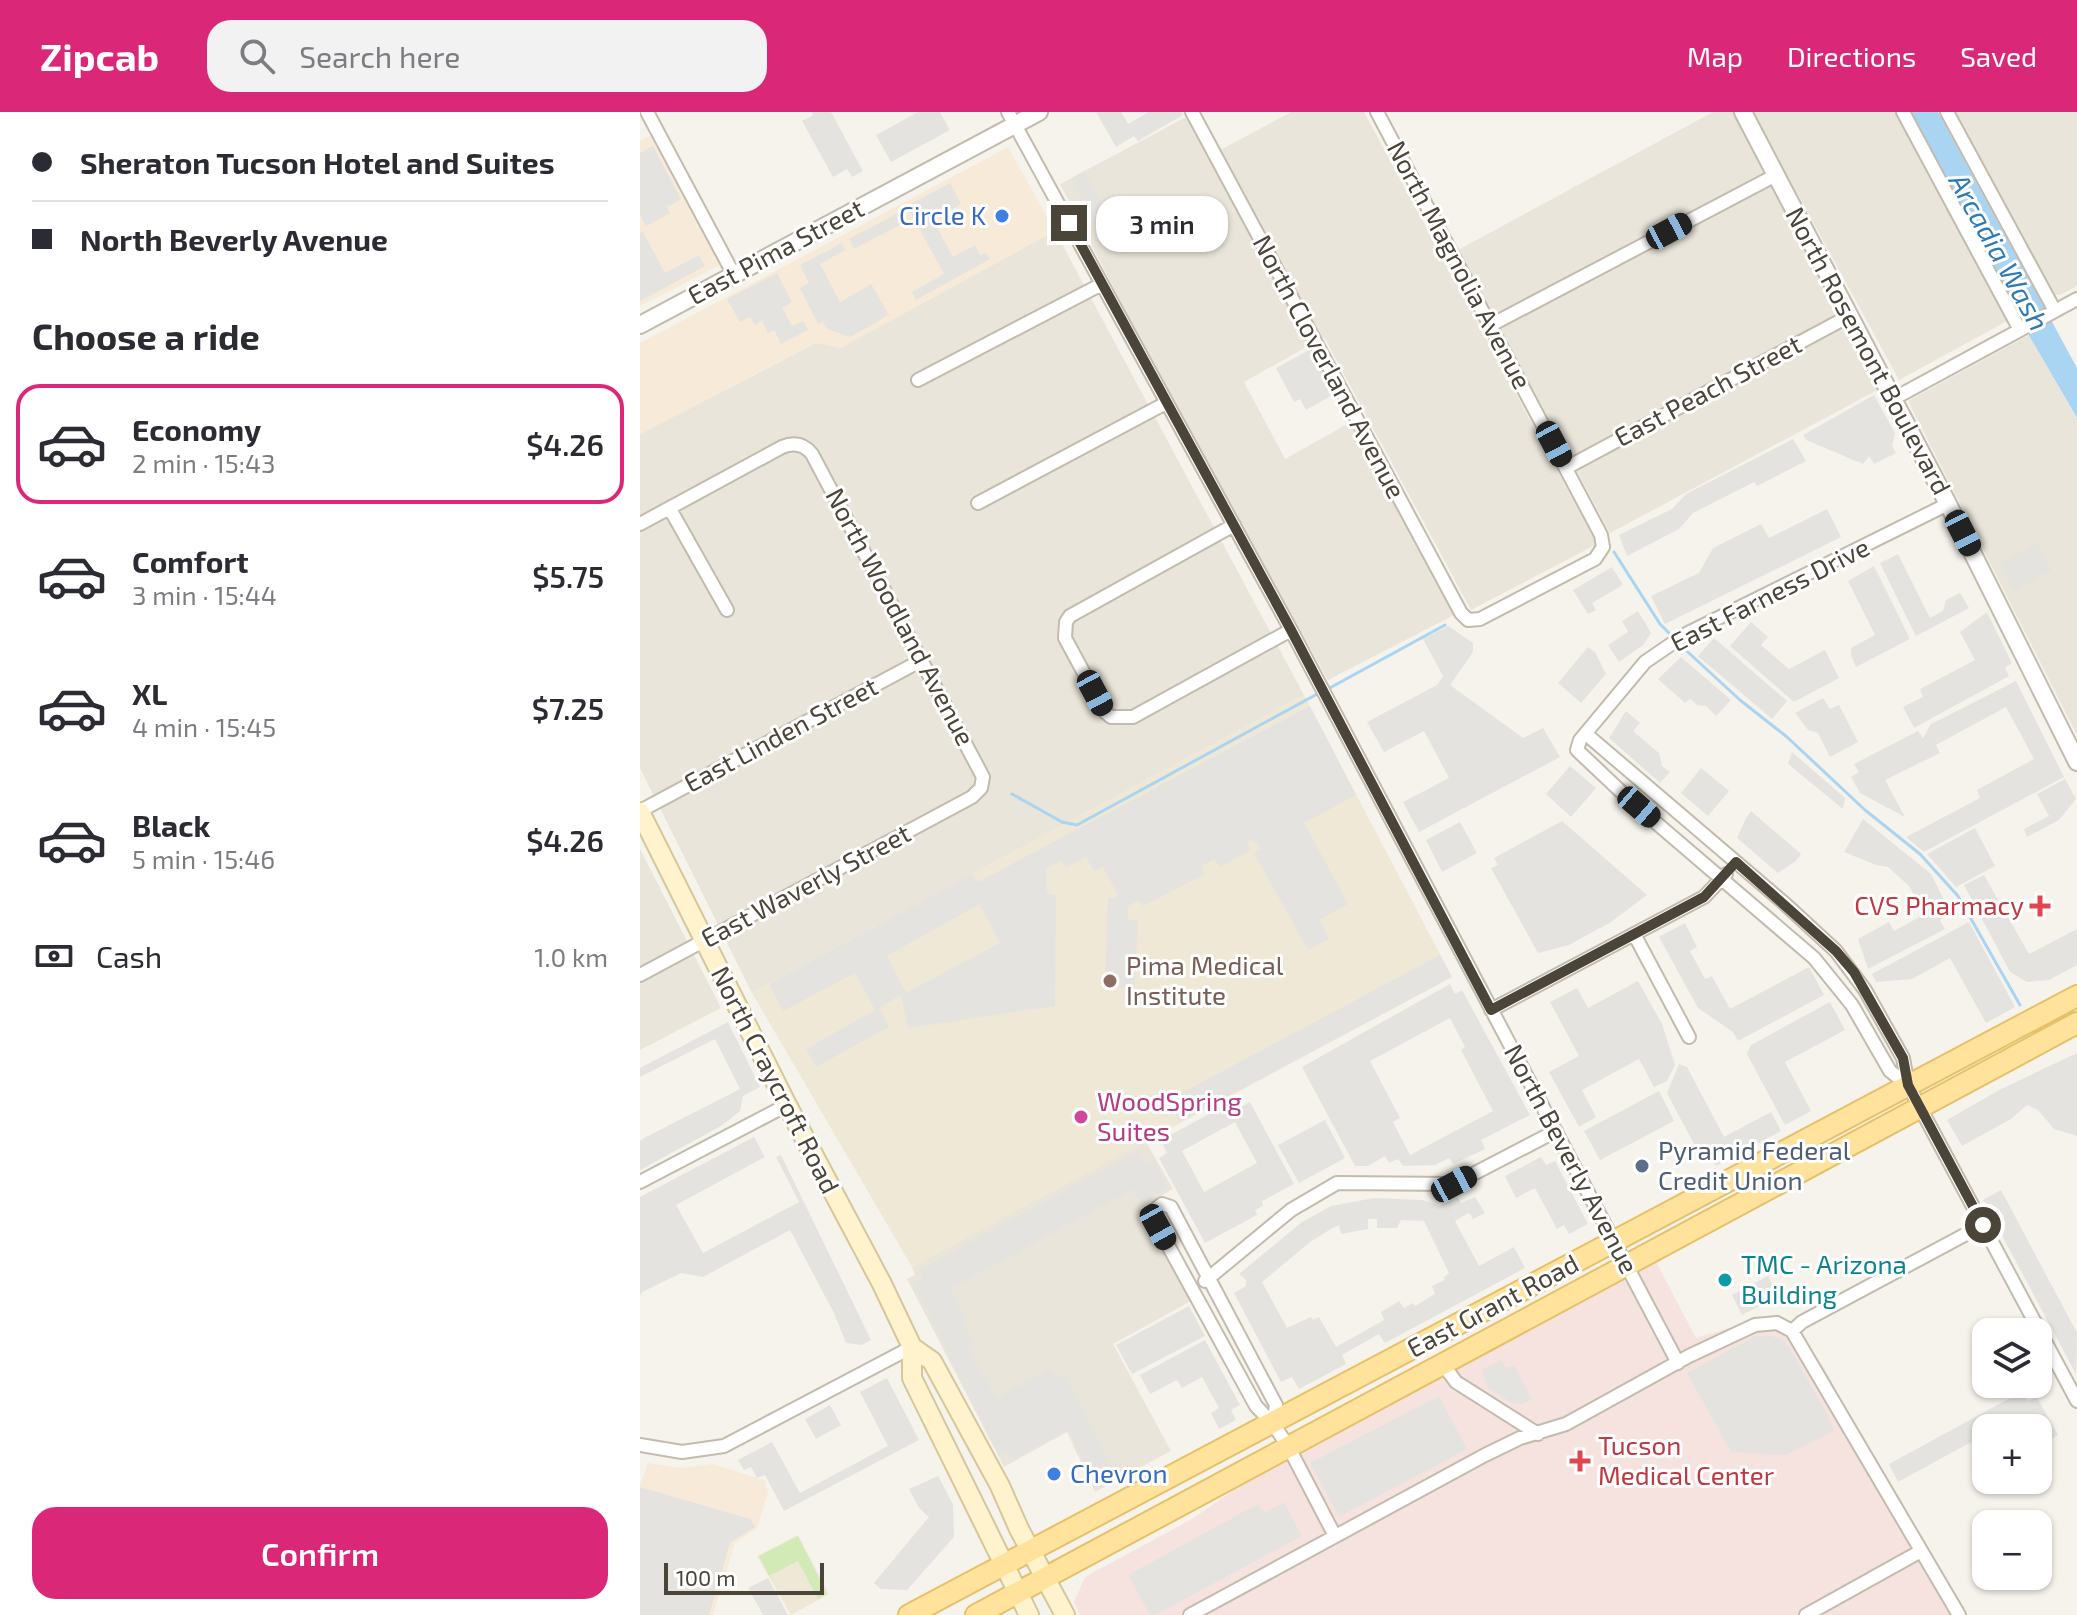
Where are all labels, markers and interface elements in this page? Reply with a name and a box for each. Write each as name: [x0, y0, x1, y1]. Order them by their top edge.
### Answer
search box: [207, 20, 767, 92]
text: Zipcab: [40, 33, 159, 79]
icon: search: [235, 34, 279, 78]
text: Search here: [299, 38, 460, 74]
text: Map: [1687, 39, 1743, 73]
text: Directions: [1787, 39, 1916, 73]
text: Saved: [1960, 39, 2037, 73]
street label: North Magnolia Avenue: [1382, 135, 1539, 394]
text: Sheraton Tucson Hotel and Suites: [80, 144, 555, 180]
water label: Arcadia Wash: [1942, 166, 2057, 336]
street label: East Pima Street: [682, 191, 869, 310]
callout: 3 min: [1097, 195, 1229, 251]
place label: Circle K: [899, 199, 986, 230]
street label: North Rosemont Boulevard: [1780, 201, 1958, 499]
route end: [1051, 205, 1087, 241]
marker: Circle K: [993, 207, 1011, 225]
text: 3 min: [1129, 208, 1195, 239]
car: [1642, 209, 1696, 253]
text: North Beverly Avenue: [80, 221, 388, 257]
street label: North Cloverland Avenue: [1248, 229, 1413, 503]
text: Choose a ride: [32, 314, 260, 357]
street label: East Peach Street: [1609, 327, 1806, 452]
icon: car: [36, 408, 108, 480]
text: Economy: [132, 411, 261, 447]
car: [1532, 417, 1576, 471]
text: $4.26: [526, 426, 604, 462]
text: 2 min · 15:43: [132, 447, 275, 478]
street label: North Woodland Avenue: [820, 482, 982, 750]
car: [1941, 506, 1985, 560]
street label: East Farness Drive: [1665, 530, 1874, 657]
icon: car: [36, 540, 108, 612]
text: Comfort: [132, 543, 249, 579]
text: $5.75: [532, 558, 604, 594]
text: 3 min · 15:44: [132, 579, 277, 610]
car: [1073, 666, 1117, 720]
street label: East Linden Street: [678, 670, 882, 798]
icon: car: [36, 672, 108, 744]
text: XL: [132, 675, 167, 711]
text: $7.25: [532, 690, 604, 726]
text: 4 min · 15:45: [132, 711, 276, 742]
car: [1613, 782, 1665, 832]
icon: car: [36, 804, 108, 876]
text: Black: [132, 807, 210, 843]
street label: East Waverly Street: [695, 816, 915, 953]
text: $4.26: [526, 822, 604, 858]
text: 5 min · 15:46: [132, 843, 275, 874]
place label: CVS Pharmacy: [1854, 889, 2024, 920]
marker: CVS Pharmacy: [2031, 897, 2049, 915]
icon: cash: [32, 934, 76, 978]
text: Cash: [96, 938, 162, 974]
text: 1.0 km: [534, 941, 608, 972]
place label: Pima Medical Institute: [1126, 949, 1284, 1010]
street label: North Craycroft Road: [706, 961, 847, 1198]
marker: Pima Medical Institute: [1101, 972, 1119, 990]
street label: North Beverly Avenue: [1499, 1038, 1646, 1278]
place label: WoodSpring Suites: [1097, 1085, 1242, 1146]
marker: WoodSpring Suites: [1072, 1108, 1090, 1126]
place label: Pyramid Federal Credit Union: [1658, 1134, 1851, 1195]
marker: Pyramid Federal Credit Union: [1633, 1157, 1651, 1175]
car: [1427, 1162, 1481, 1206]
car: [1136, 1200, 1180, 1254]
route start: [1965, 1207, 2001, 1243]
street label: East Grant Road: [1401, 1247, 1583, 1363]
place label: TMC - Arizona Building: [1741, 1248, 1907, 1309]
marker: TMC - Arizona Building: [1716, 1271, 1734, 1289]
map controls: [1972, 1318, 2052, 1590]
button: layers: [1972, 1318, 2052, 1398]
button: +: [1972, 1414, 2052, 1494]
place label: Tucson Medical Center: [1598, 1429, 1774, 1490]
marker: Tucson Medical Center: [1569, 1450, 1591, 1472]
place label: Chevron: [1070, 1457, 1168, 1488]
marker: Chevron: [1045, 1465, 1063, 1483]
button: Confirm: [32, 1507, 608, 1599]
button: −: [1972, 1510, 2052, 1590]
scale bar: [664, 1559, 824, 1595]
text: 100 m: [676, 1564, 735, 1590]

